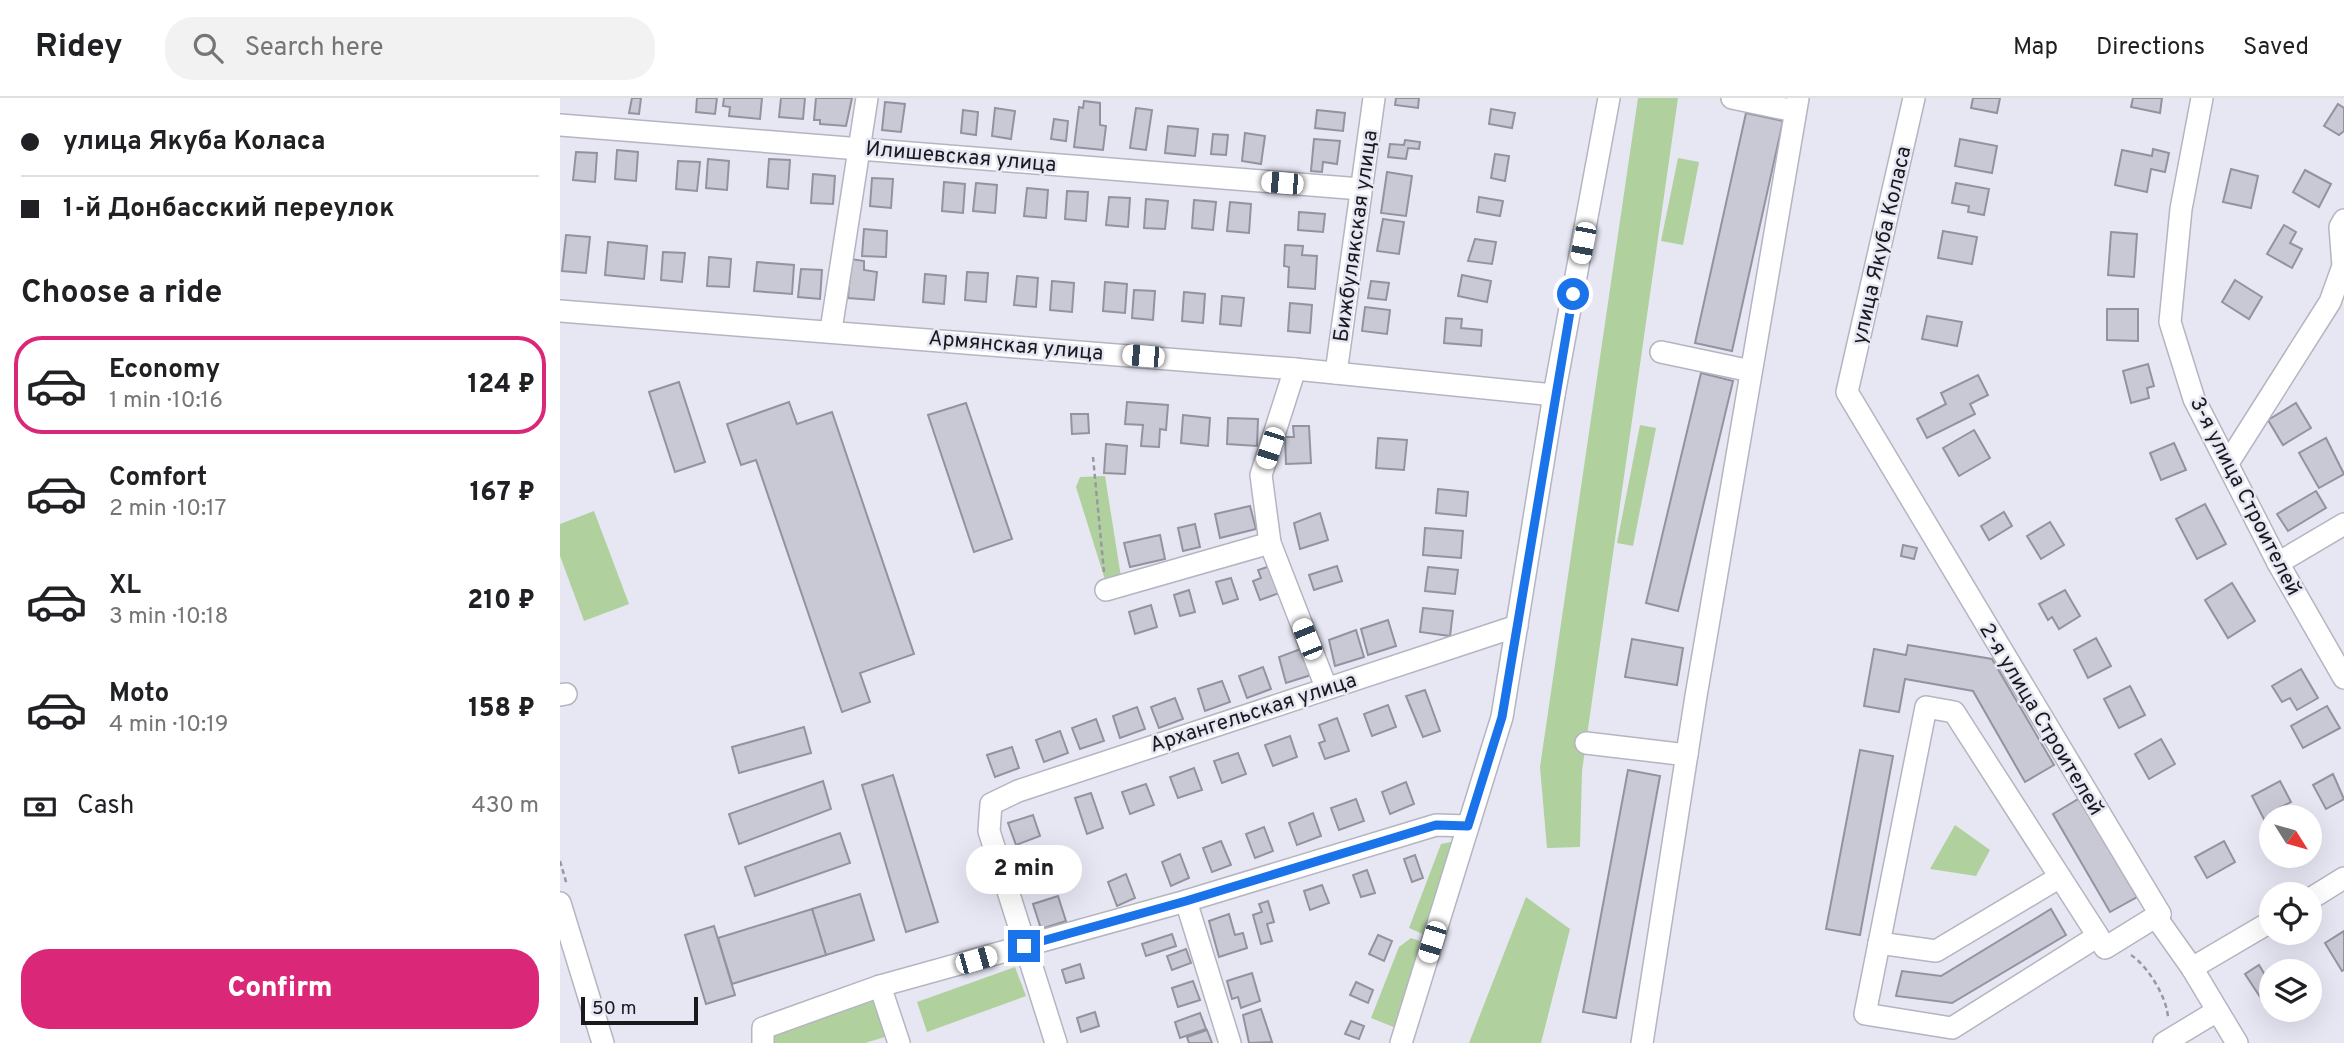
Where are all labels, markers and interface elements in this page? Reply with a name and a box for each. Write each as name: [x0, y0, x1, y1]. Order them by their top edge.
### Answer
search box: [165, 17, 655, 80]
text: Ridey: [35, 27, 123, 69]
icon: search: [189, 29, 227, 67]
text: Search here: [245, 32, 384, 65]
text: Map: [2013, 33, 2058, 63]
text: Directions: [2096, 33, 2205, 63]
text: Saved: [2243, 33, 2309, 63]
text: улица Якуба Коласа: [63, 126, 325, 159]
street label: Бижбулякская улица: [1328, 128, 1385, 344]
street label: Илишевская улица: [864, 136, 1057, 179]
street label: улица Якуба Коласа: [1847, 144, 1918, 347]
car: [1261, 171, 1304, 195]
text: 1-й Донбасский переулок: [63, 193, 394, 226]
car: [1569, 220, 1598, 266]
text: Choose a ride: [21, 274, 222, 314]
route start: [1557, 278, 1589, 310]
street label: Армянская улица: [927, 325, 1105, 368]
car: [1122, 344, 1165, 368]
icon: car: [25, 354, 88, 417]
text: Economy: [109, 354, 220, 387]
text: 124 ₽: [468, 369, 535, 402]
text: 1 min · 10:16: [109, 387, 223, 416]
street label: 3-я улица Строителей: [2183, 393, 2307, 601]
car: [1254, 425, 1287, 471]
icon: car: [25, 462, 88, 525]
text: Comfort: [109, 462, 207, 495]
text: 167 ₽: [470, 477, 535, 510]
text: 2 min · 10:17: [109, 495, 227, 524]
icon: car: [25, 570, 88, 633]
text: XL: [109, 570, 141, 603]
text: 210 ₽: [467, 585, 535, 618]
text: 3 min · 10:18: [109, 603, 228, 632]
car: [1290, 616, 1325, 662]
street label: 2-я улица Строителей: [1972, 619, 2109, 821]
street label: Архангельская улица: [1147, 667, 1360, 760]
icon: car: [25, 678, 88, 741]
text: Moto: [109, 678, 169, 711]
text: 158 ₽: [468, 693, 535, 726]
text: 4 min · 10:19: [109, 711, 229, 740]
icon: cash: [21, 788, 59, 826]
text: Cash: [77, 790, 134, 823]
text: 430 m: [471, 792, 539, 821]
north arrow: [2259, 805, 2322, 868]
map controls: [2259, 805, 2322, 1022]
callout: 2 min: [966, 844, 1082, 894]
text: 2 min: [994, 855, 1054, 884]
button: locate: [2259, 882, 2322, 945]
car: [1416, 919, 1449, 965]
route end: [1008, 930, 1040, 962]
car: [953, 944, 1000, 976]
button: Confirm: [21, 949, 539, 1029]
button: layers: [2259, 959, 2322, 1022]
scale bar: [581, 994, 698, 1026]
text: 50 m: [592, 997, 637, 1021]

